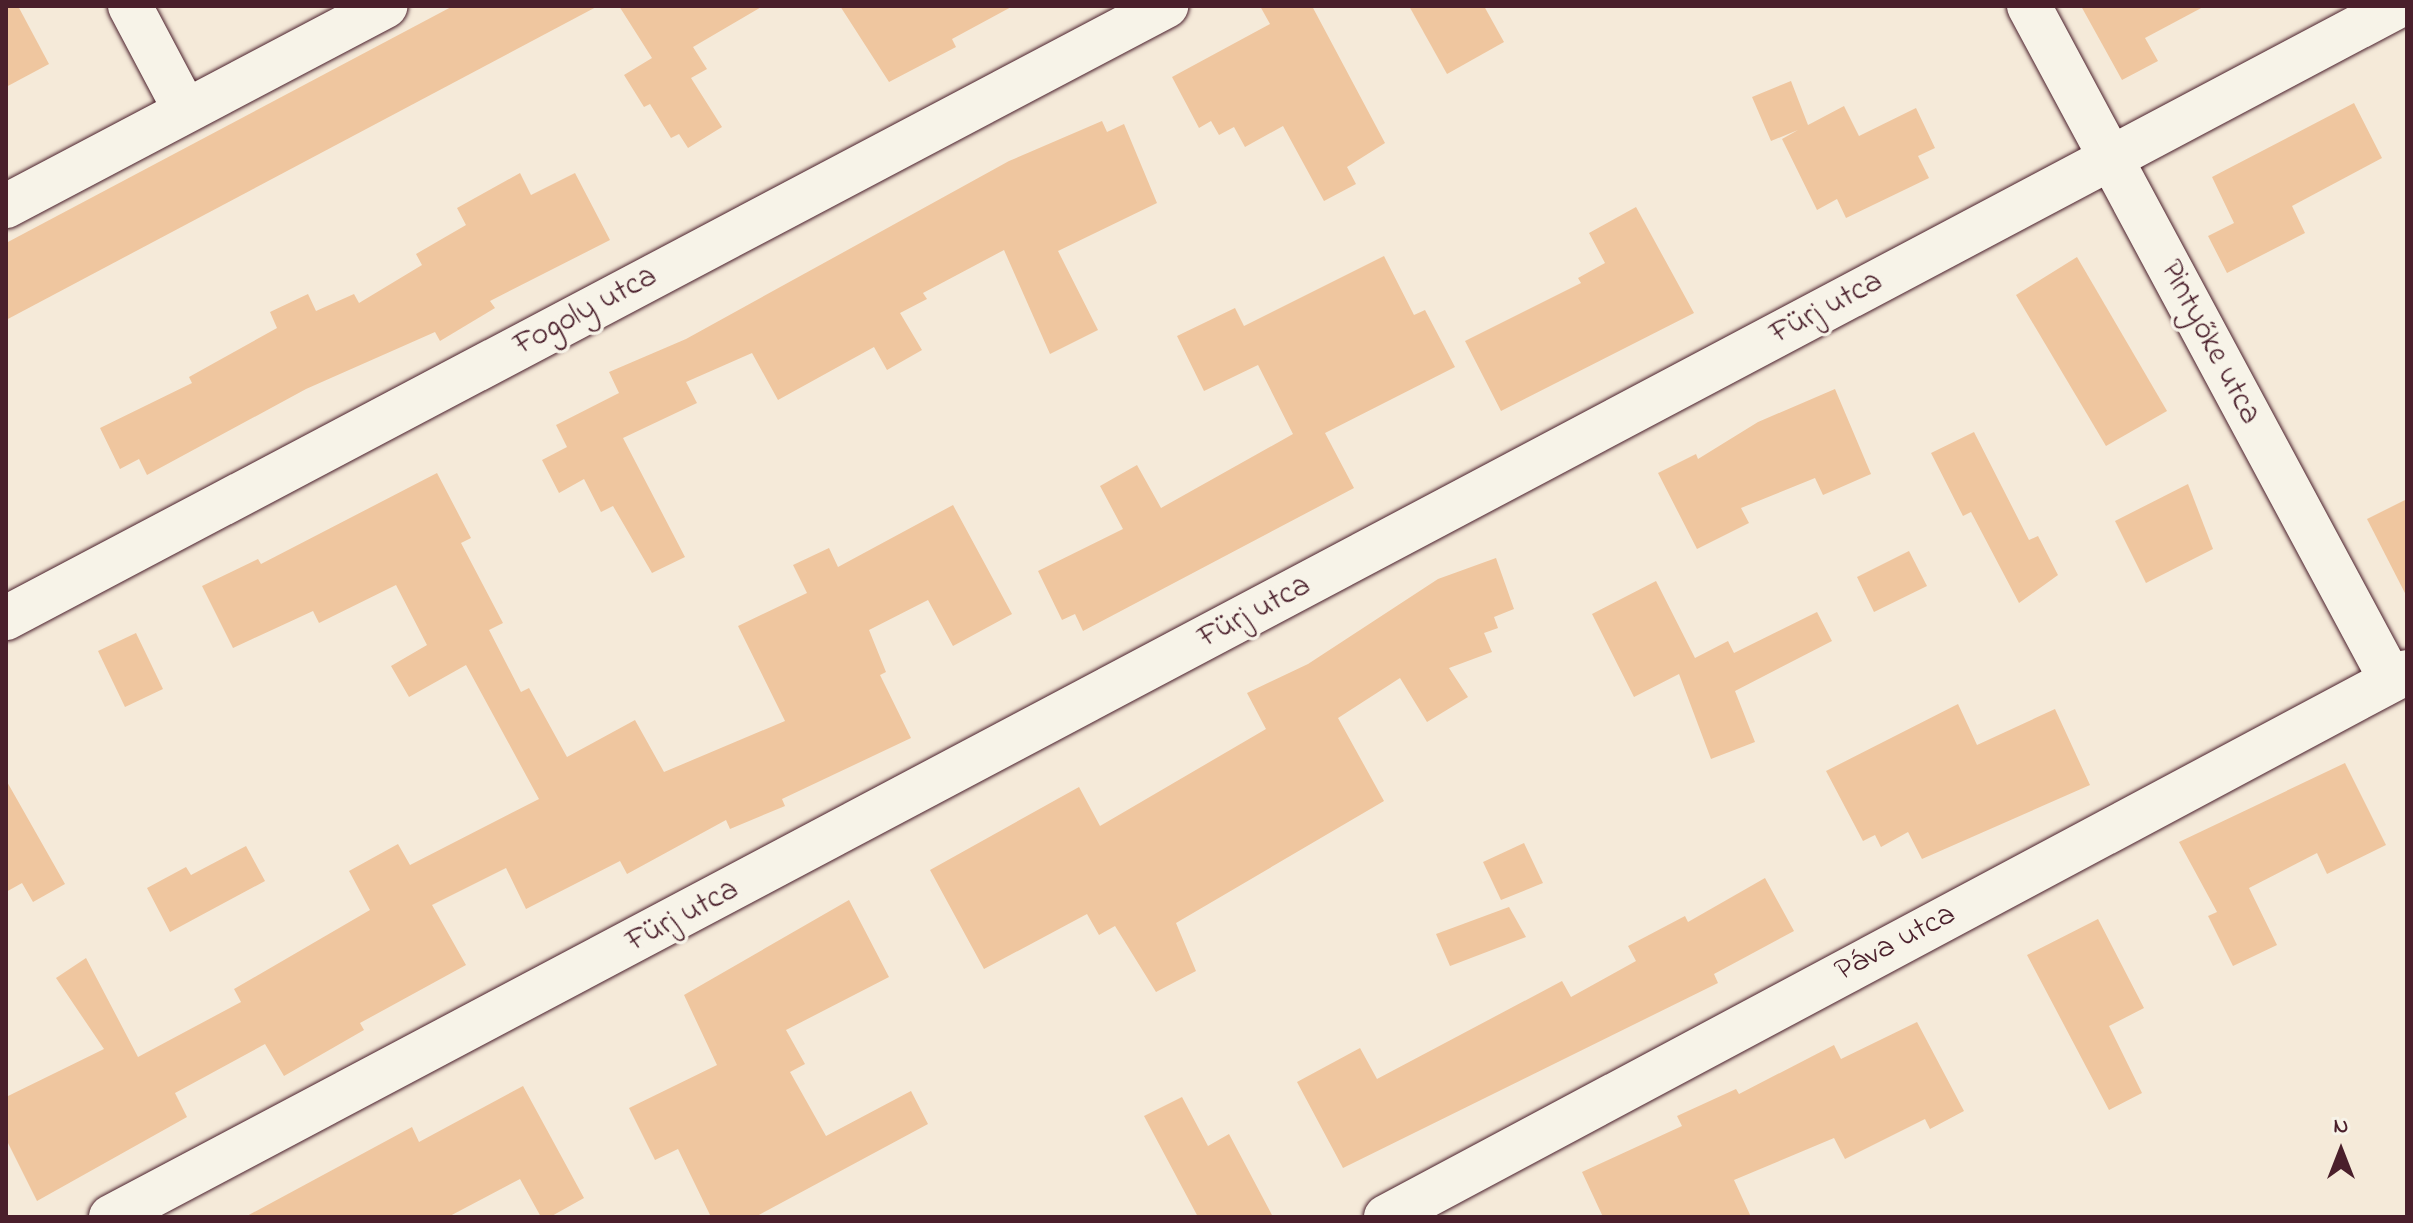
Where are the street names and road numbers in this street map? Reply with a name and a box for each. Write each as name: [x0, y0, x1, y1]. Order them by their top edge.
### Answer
street label: Pintyőke utca: [2150, 254, 2268, 432]
street label: Fogoly utca: [508, 258, 664, 366]
street label: Fürj utca: [1764, 264, 1890, 354]
street label: Fürj utca: [1192, 568, 1318, 658]
street label: Fürj utca: [620, 872, 746, 962]
street label: Páva utca: [1829, 896, 1963, 992]

